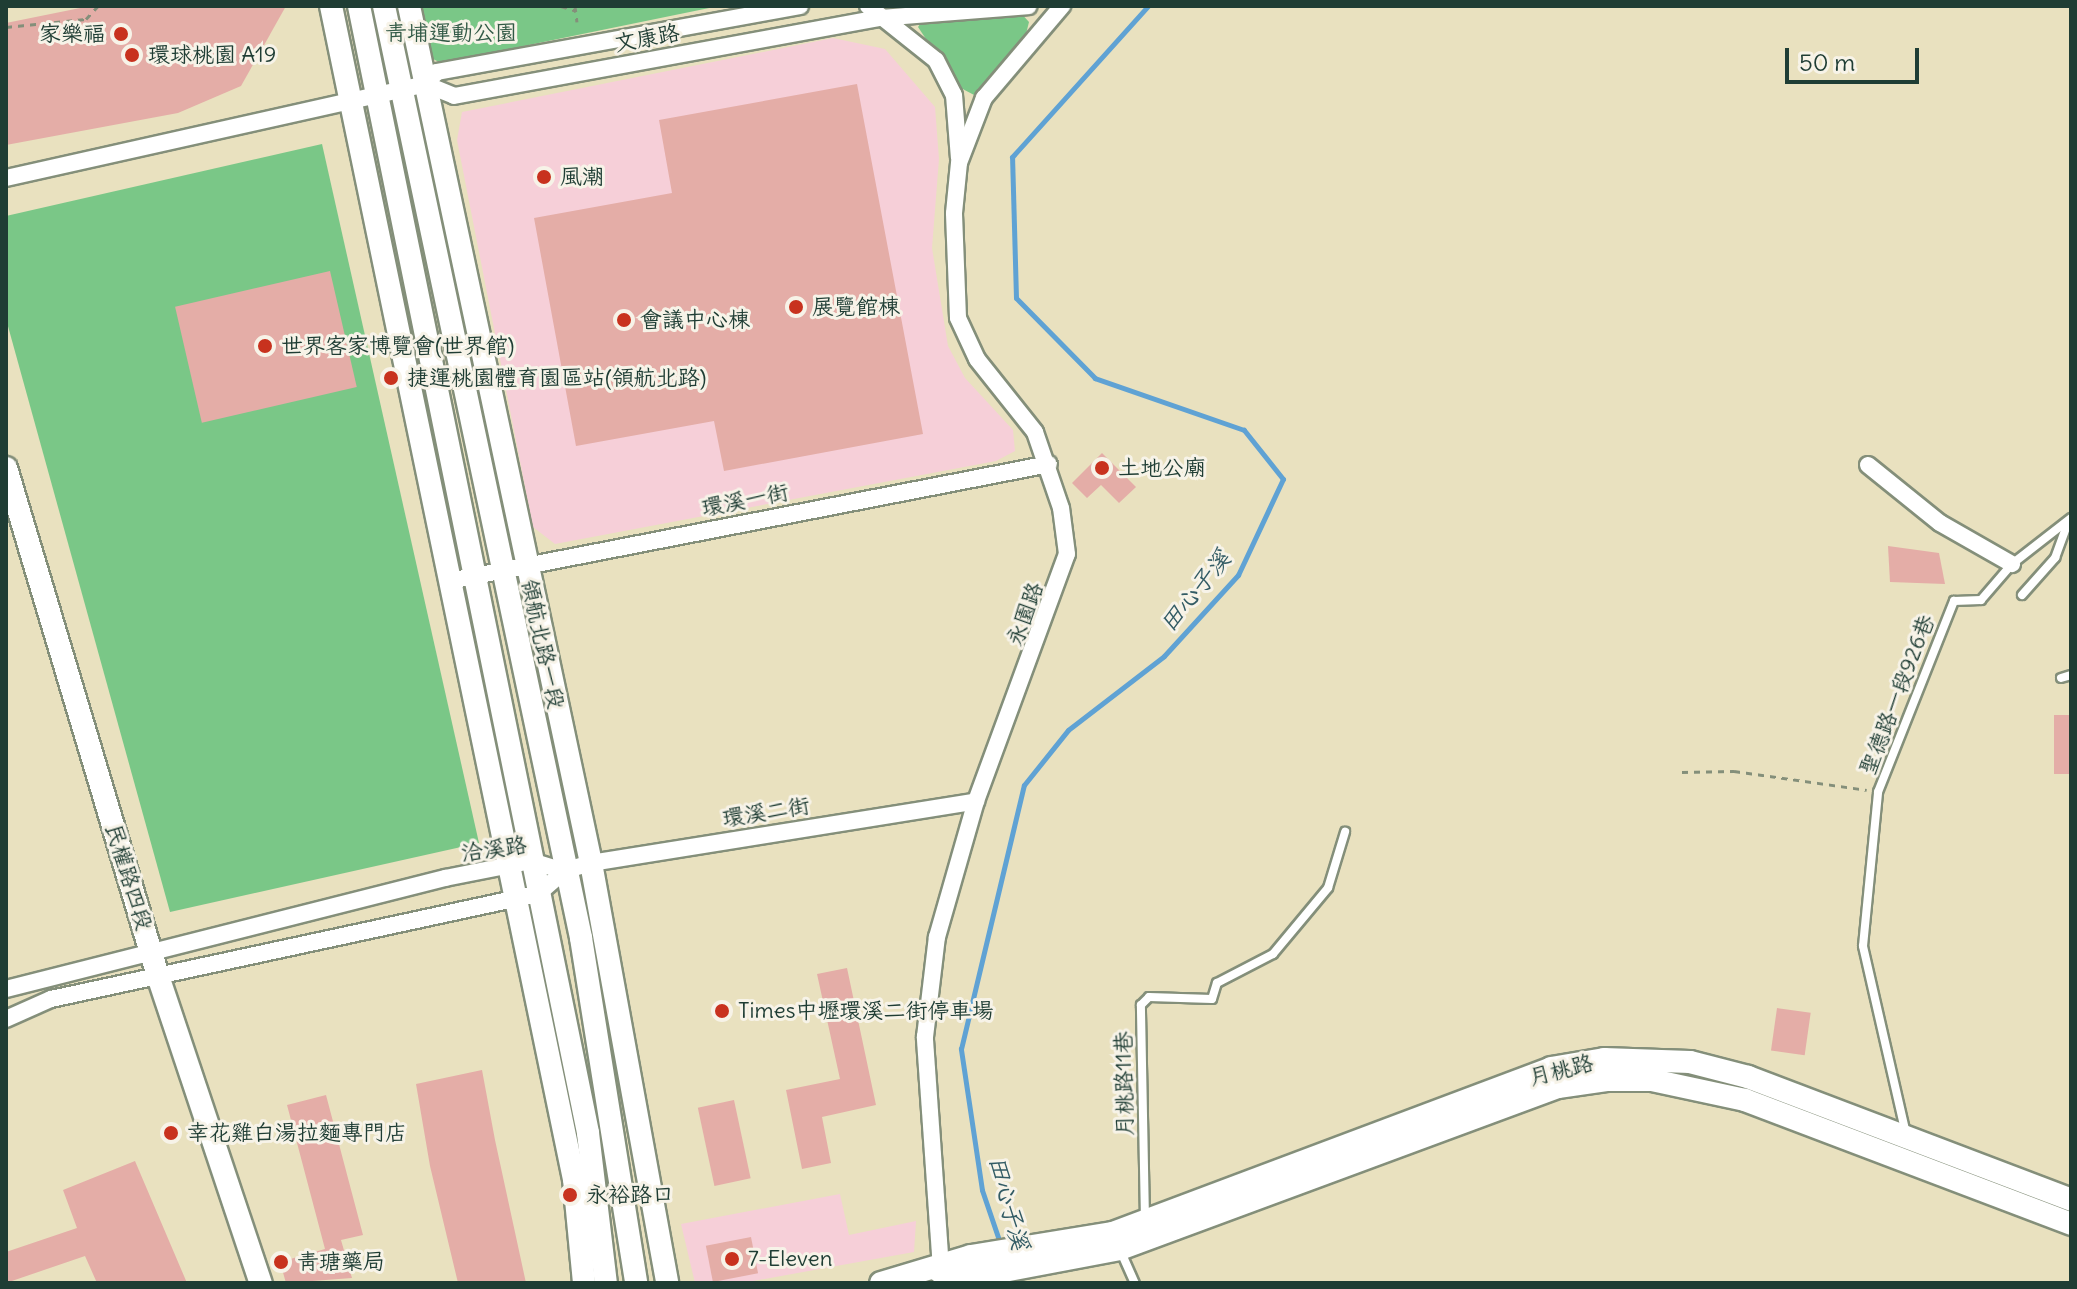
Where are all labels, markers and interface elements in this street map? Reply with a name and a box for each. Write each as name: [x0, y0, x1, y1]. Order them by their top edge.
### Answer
street label: 文康路: [612, 19, 682, 57]
park label: 青埔運動公園: [385, 20, 517, 46]
place label: 家樂福: [39, 21, 105, 47]
marker: 家樂福: [112, 25, 130, 43]
scale bar: [1789, 32, 1923, 82]
place label: 環球桃園 A19: [148, 42, 276, 68]
marker: 環球桃園 A19: [123, 46, 141, 64]
text: 50 m: [1799, 47, 1855, 77]
place label: 風潮: [560, 164, 604, 190]
marker: 風潮: [535, 168, 553, 186]
place label: 展覽館棟: [812, 294, 900, 320]
marker: 展覽館棟: [787, 298, 805, 316]
place label: 會議中心棟: [640, 307, 750, 333]
marker: 會議中心棟: [615, 311, 633, 329]
place label: 世界客家博覽會(世界館): [281, 333, 514, 359]
marker: 世界客家博覽會(世界館): [256, 337, 274, 355]
place label: 捷運桃園體育園區站(領航北路): [407, 365, 706, 391]
marker: 捷運桃園體育園區站(領航北路): [382, 369, 400, 387]
place label: 土地公廟: [1118, 455, 1206, 481]
marker: 土地公廟: [1093, 459, 1111, 477]
street label: 環溪一街: [699, 479, 791, 521]
water label: 田心子溪: [1154, 545, 1236, 637]
street label: 領航北路一段: [516, 577, 570, 711]
street label: 永園路: [1001, 578, 1049, 650]
street label: 聖德路一段926巷: [1854, 611, 1940, 779]
street label: 環溪二街: [720, 792, 812, 832]
street label: 民權路四段: [100, 821, 158, 933]
street label: 洽溪路: [459, 831, 529, 867]
place label: Times中壢環溪二街停車場: [738, 998, 994, 1024]
marker: Times中壢環溪二街停車場: [713, 1002, 731, 1020]
street label: 月桃路11巷: [1110, 1031, 1138, 1137]
street label: 月桃路: [1526, 1049, 1596, 1091]
place label: 幸花雞白湯拉麵專門店: [187, 1120, 407, 1146]
marker: 幸花雞白湯拉麵專門店: [162, 1124, 180, 1142]
water label: 田心子溪: [983, 1153, 1035, 1253]
place label: 永裕路口: [586, 1182, 674, 1208]
marker: 永裕路口: [561, 1186, 579, 1204]
place label: 7-Eleven: [748, 1246, 832, 1272]
place label: 青瑭藥局: [297, 1249, 385, 1275]
marker: 7-Eleven: [723, 1250, 741, 1268]
marker: 青瑭藥局: [272, 1253, 290, 1271]

